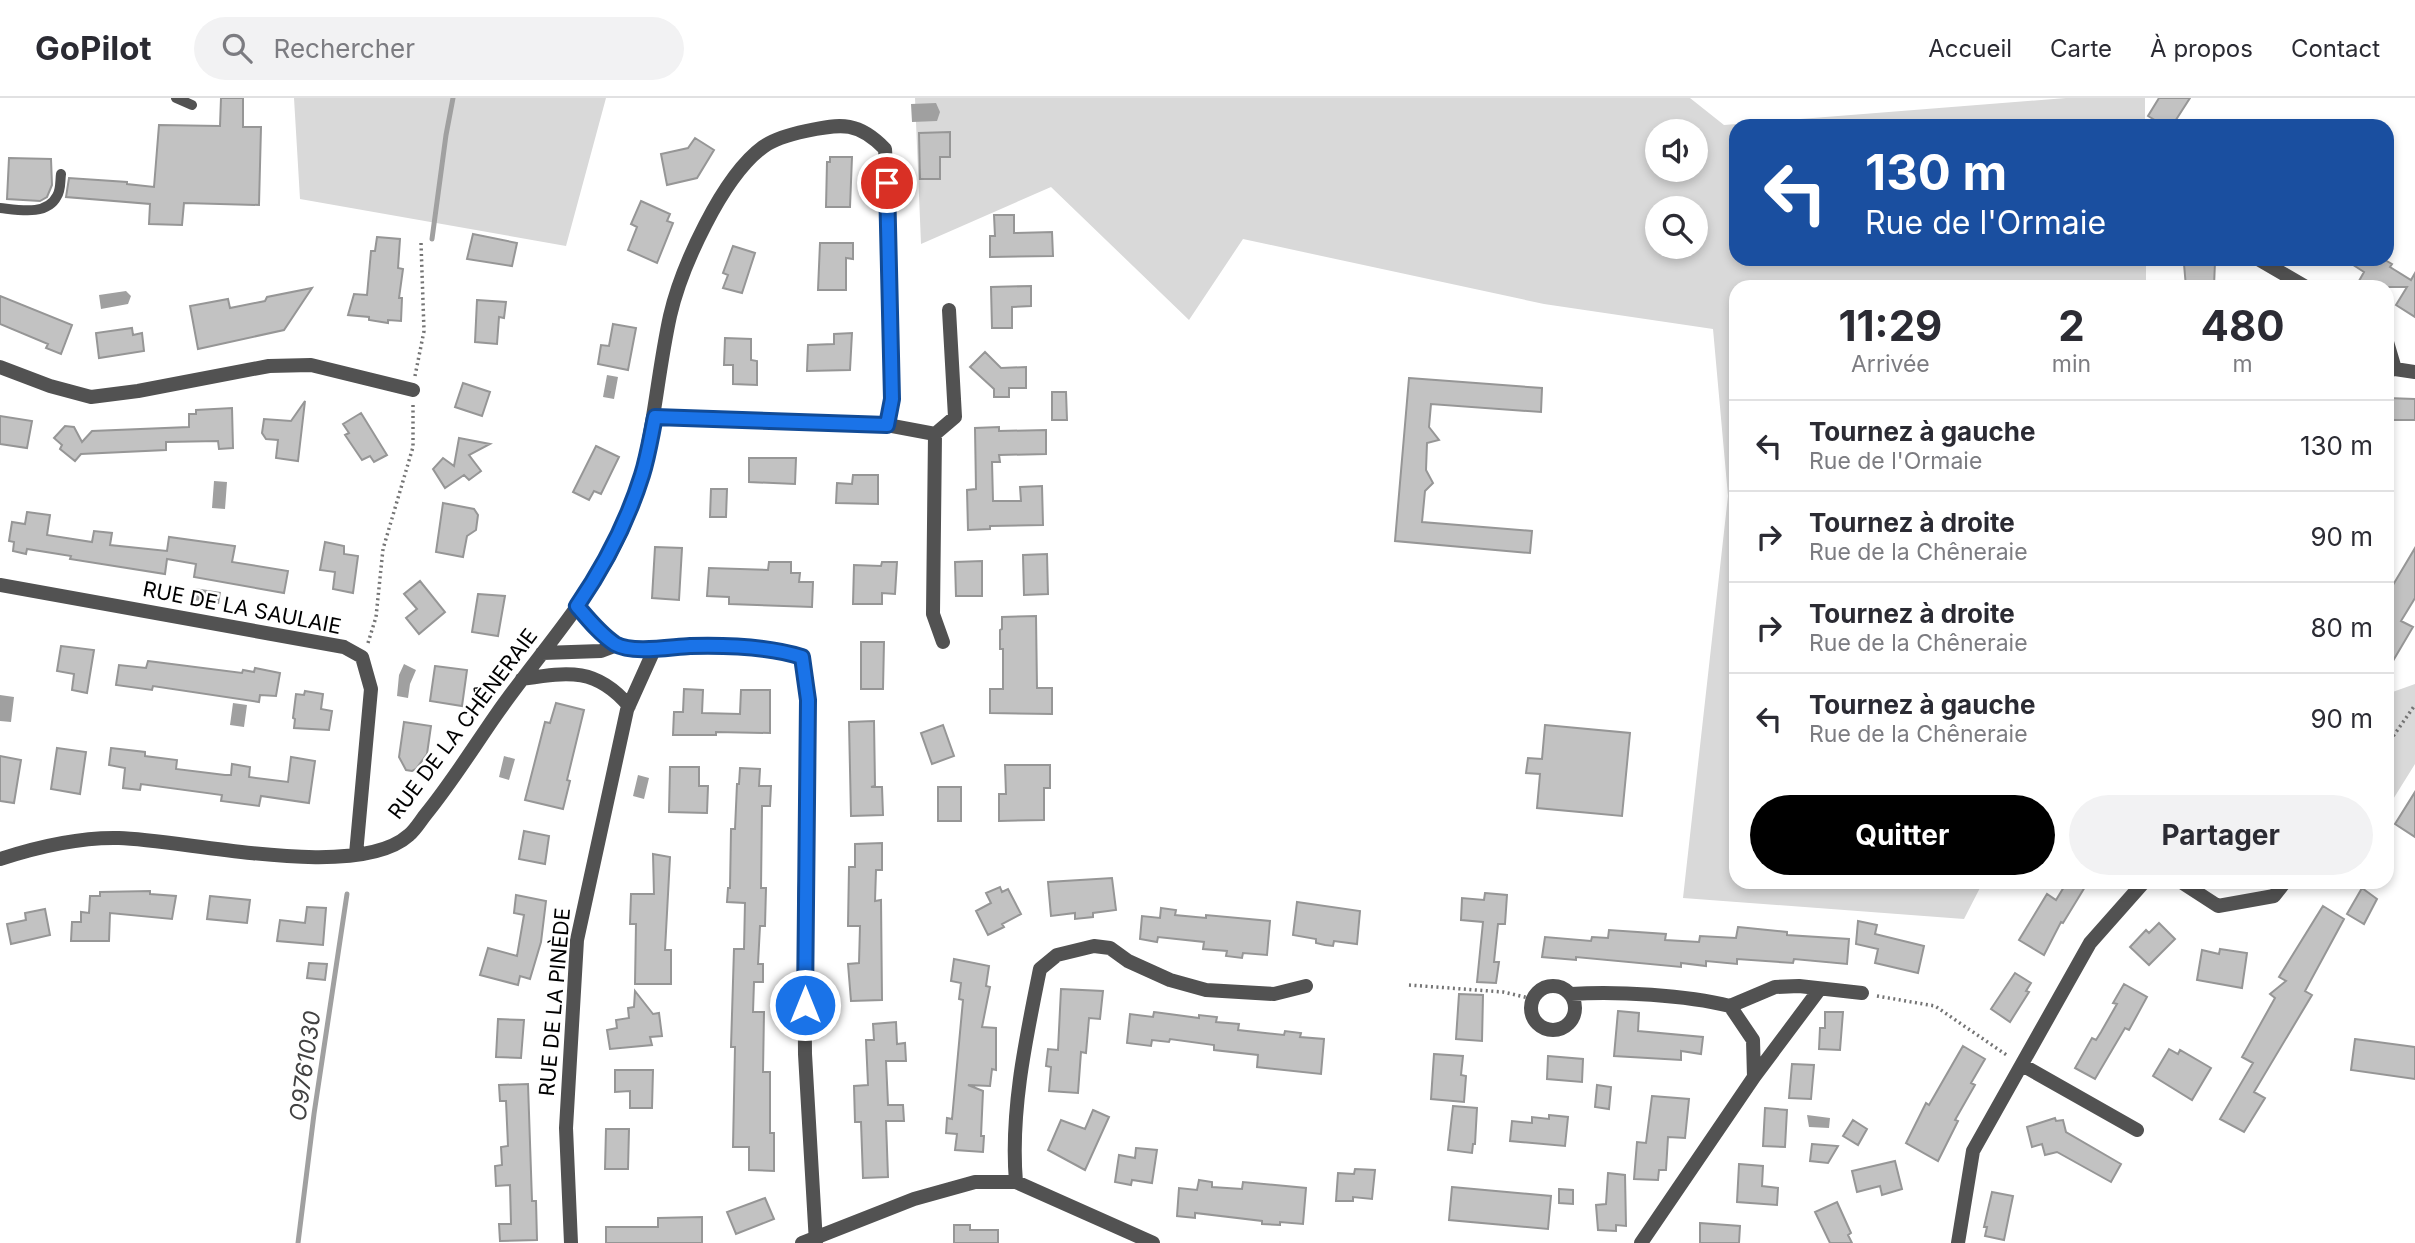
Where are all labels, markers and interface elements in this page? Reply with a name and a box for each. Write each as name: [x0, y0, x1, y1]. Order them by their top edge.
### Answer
search box: [194, 17, 684, 80]
text: GoPilot: [35, 28, 152, 68]
icon: search: [218, 29, 256, 67]
text: Rechercher: [274, 33, 415, 64]
text: Accueil: [1928, 34, 2012, 63]
text: Carte: [2050, 34, 2112, 63]
text: À propos: [2150, 34, 2253, 63]
text: Contact: [2291, 34, 2380, 63]
map controls: [1645, 119, 1708, 259]
button: sound: [1645, 119, 1708, 182]
text: 130 m: [1865, 143, 2007, 202]
icon: left: [1750, 147, 1841, 238]
pin: [857, 153, 917, 213]
icon: arrive: [868, 164, 906, 202]
button: search: [1645, 196, 1708, 259]
text: Rue de l'Ormaie: [1865, 203, 2106, 242]
text: 11:29: [1838, 300, 1942, 351]
text: 2: [2058, 300, 2085, 351]
text: 480: [2201, 300, 2285, 351]
text: Arrivée: [1851, 350, 1930, 378]
text: min: [2052, 350, 2091, 378]
text: m: [2232, 350, 2253, 378]
text: Tournez à gauche: [1809, 416, 2035, 447]
icon: left: [1750, 427, 1788, 465]
text: 130 m: [2300, 430, 2373, 461]
text: Rue de l'Ormaie: [1809, 447, 1982, 475]
text: Tournez à droite: [1809, 507, 2015, 538]
icon: right: [1750, 518, 1788, 556]
text: 90 m: [2310, 521, 2373, 552]
text: Rue de la Chêneraie: [1809, 538, 2028, 566]
street label: RUE DE LA SAULAIE: [141, 576, 343, 639]
text: Tournez à droite: [1809, 598, 2015, 629]
icon: right: [1750, 609, 1788, 647]
text: 80 m: [2310, 612, 2373, 643]
street label: RUE DE LA CHÊNERAIE: [382, 623, 542, 824]
text: Rue de la Chêneraie: [1809, 629, 2028, 657]
text: Tournez à gauche: [1809, 689, 2035, 720]
icon: left: [1750, 700, 1788, 738]
text: 90 m: [2310, 703, 2373, 734]
text: Rue de la Chêneraie: [1809, 720, 2028, 748]
button: Quitter: [1750, 795, 2055, 875]
button: Partager: [2069, 795, 2373, 875]
street label: RUE DE LA PINÈDE: [533, 907, 575, 1097]
position arrow: [768, 968, 842, 1042]
water label: O9761030: [283, 1009, 327, 1123]

